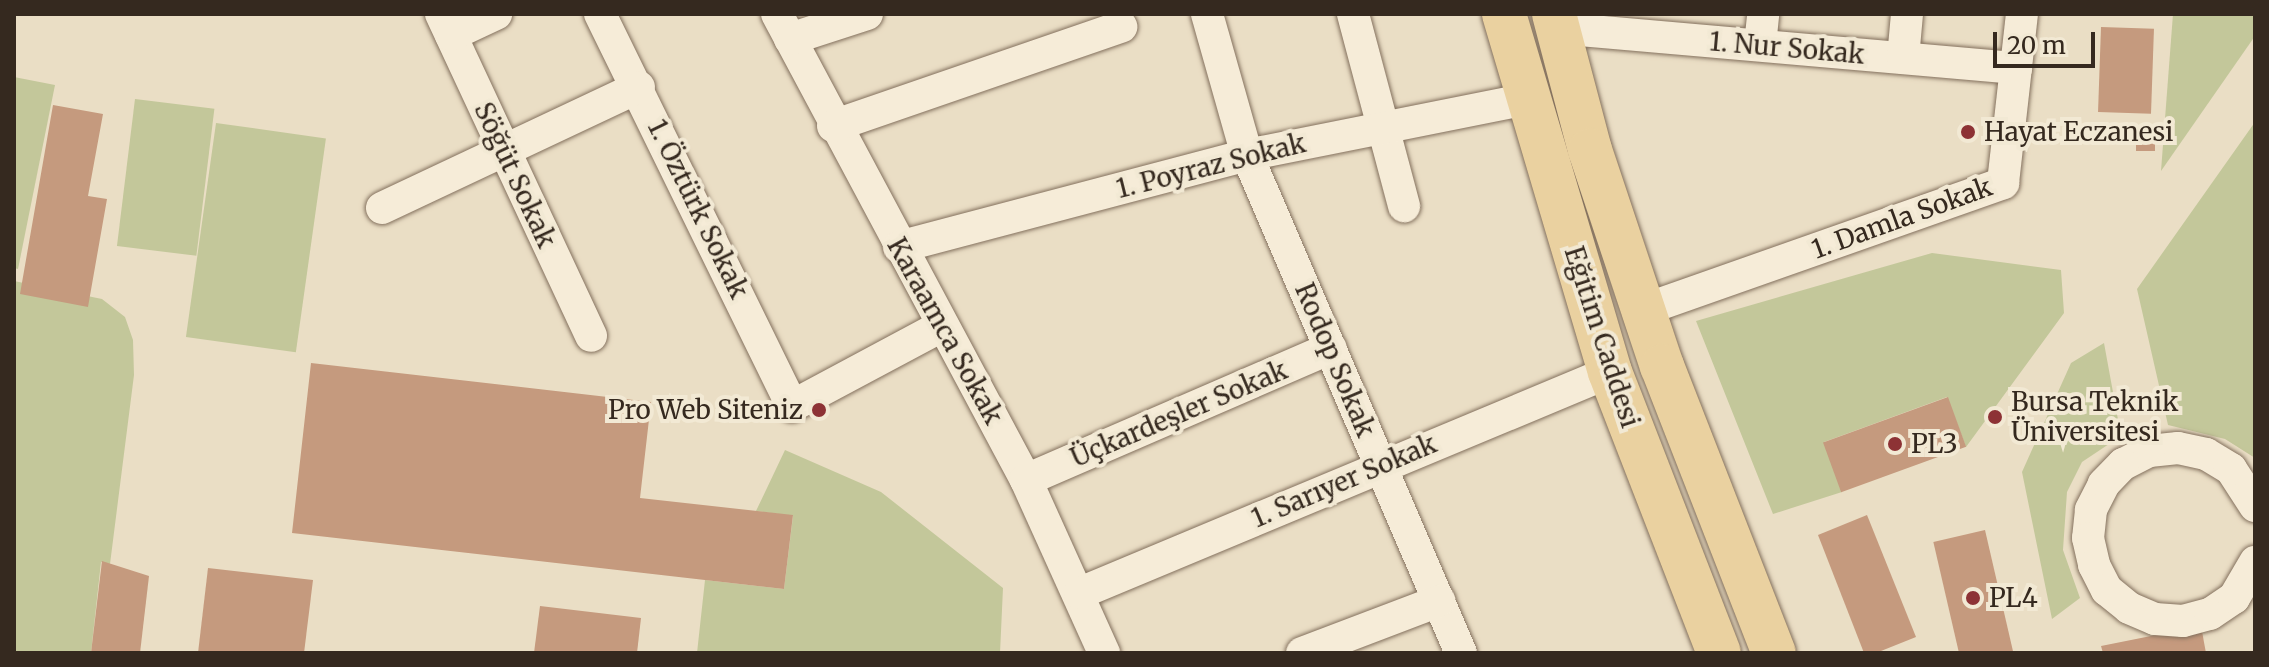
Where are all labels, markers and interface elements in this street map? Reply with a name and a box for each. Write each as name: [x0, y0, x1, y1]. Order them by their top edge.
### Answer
scale bar: [1997, 16, 2099, 66]
street label: 1. Nur Sokak: [1708, 26, 1866, 70]
text: 20 m: [2007, 30, 2066, 61]
street label: Söğüt Sokak: [468, 97, 562, 253]
street label: 1. Öztürk Sokak: [641, 115, 755, 303]
place label: Hayat Eczanesi: [1984, 116, 2174, 148]
marker: Hayat Eczanesi: [1959, 123, 1977, 141]
street label: 1. Poyraz Sokak: [1113, 127, 1309, 205]
street label: 1. Damla Sokak: [1808, 171, 1996, 265]
street label: Karaamca Sokak: [881, 232, 1009, 430]
street label: Eğitim Caddesi: [1558, 242, 1646, 432]
street label: Rodop Sokak: [1289, 278, 1381, 442]
street label: Üçkardeşler Sokak: [1066, 354, 1292, 474]
place label: Bursa Teknik Üniversitesi: [2011, 386, 2179, 448]
place label: Pro Web Siteniz: [608, 394, 803, 426]
marker: Pro Web Siteniz: [810, 401, 828, 419]
marker: Bursa Teknik Üniversitesi: [1986, 408, 2004, 426]
street label: 1. Sarıyer Sokak: [1247, 428, 1441, 534]
place label: PL3: [1911, 428, 1958, 460]
marker: PL3: [1886, 435, 1904, 453]
place label: PL4: [1989, 582, 2038, 614]
marker: PL4: [1964, 589, 1982, 607]

